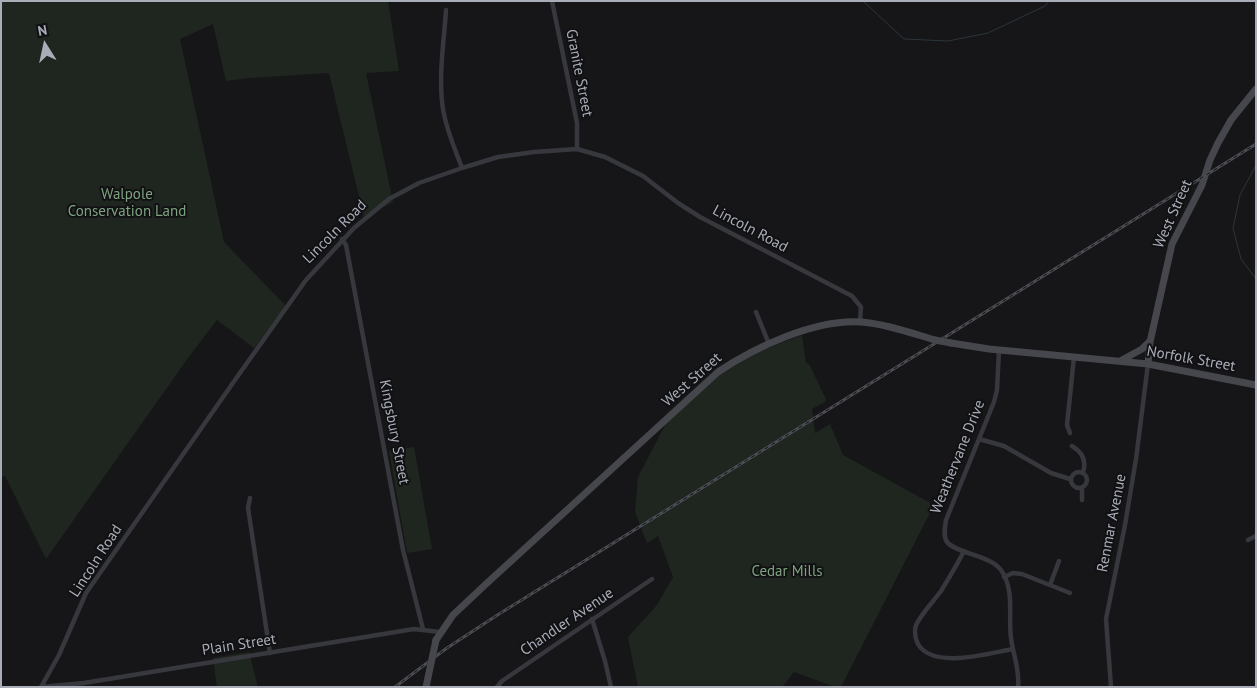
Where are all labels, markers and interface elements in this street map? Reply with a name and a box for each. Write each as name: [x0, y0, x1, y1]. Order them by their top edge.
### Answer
north arrow: [20, 20, 70, 70]
text: N: [36, 21, 48, 40]
street label: Granite Street: [562, 28, 596, 118]
street label: West Street: [1150, 177, 1196, 251]
park label: Walpole Conservation Land: [68, 186, 186, 221]
street label: Lincoln Road: [299, 196, 371, 268]
street label: Lincoln Road: [709, 202, 791, 256]
street label: Norfolk Street: [1145, 342, 1237, 376]
street label: West Street: [659, 349, 725, 411]
street label: Kingsbury Street: [375, 378, 413, 486]
street label: Weathervane Drive: [927, 398, 989, 516]
street label: Renmar Avenue: [1094, 472, 1130, 574]
street label: Lincoln Road: [66, 521, 126, 601]
park label: Cedar Mills: [751, 563, 823, 581]
street label: Chandler Avenue: [517, 584, 617, 660]
street label: Plain Street: [201, 630, 277, 660]

